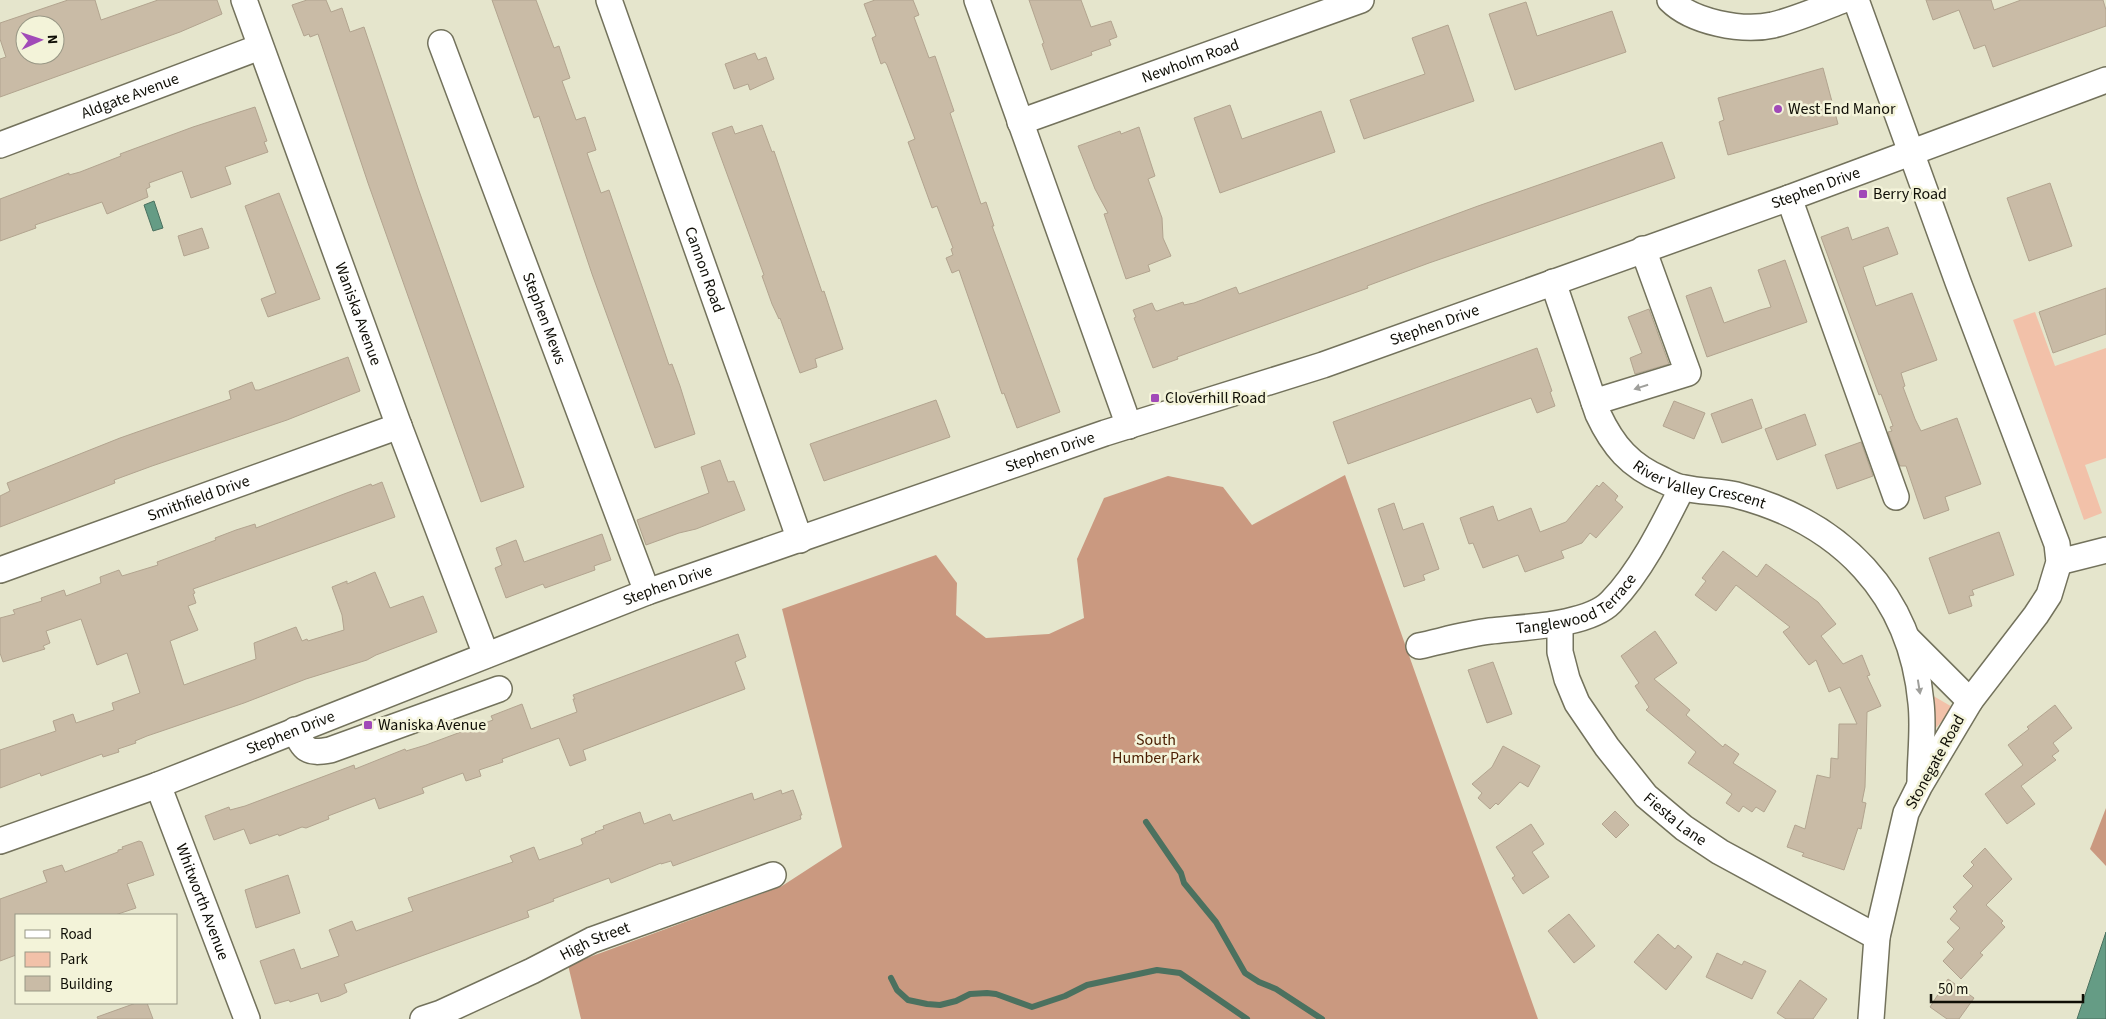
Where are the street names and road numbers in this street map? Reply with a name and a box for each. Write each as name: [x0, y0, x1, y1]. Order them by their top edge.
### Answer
street label: Newholm Road: [1139, 33, 1242, 89]
street label: Aldgate Avenue: [78, 67, 182, 124]
street label: Stephen Drive: [1768, 161, 1863, 215]
street label: Cannon Road: [679, 224, 730, 316]
street label: Waniska Avenue: [329, 259, 387, 369]
street label: Stephen Mews: [517, 269, 572, 368]
street label: Stephen Drive: [1387, 299, 1482, 351]
street label: Stephen Drive: [1002, 426, 1098, 478]
street label: River Valley Crescent: [1628, 455, 1769, 515]
street label: Smithfield Drive: [144, 470, 253, 527]
street label: Stephen Drive: [620, 559, 715, 611]
street label: Tanglewood Terrace: [1515, 569, 1642, 639]
street label: Stephen Drive: [243, 705, 338, 760]
street label: Stonegate Road: [1900, 711, 1970, 813]
street label: Fiesta Lane: [1639, 787, 1711, 851]
street label: Whitworth Avenue: [170, 840, 235, 963]
street label: High Street: [556, 916, 633, 966]

